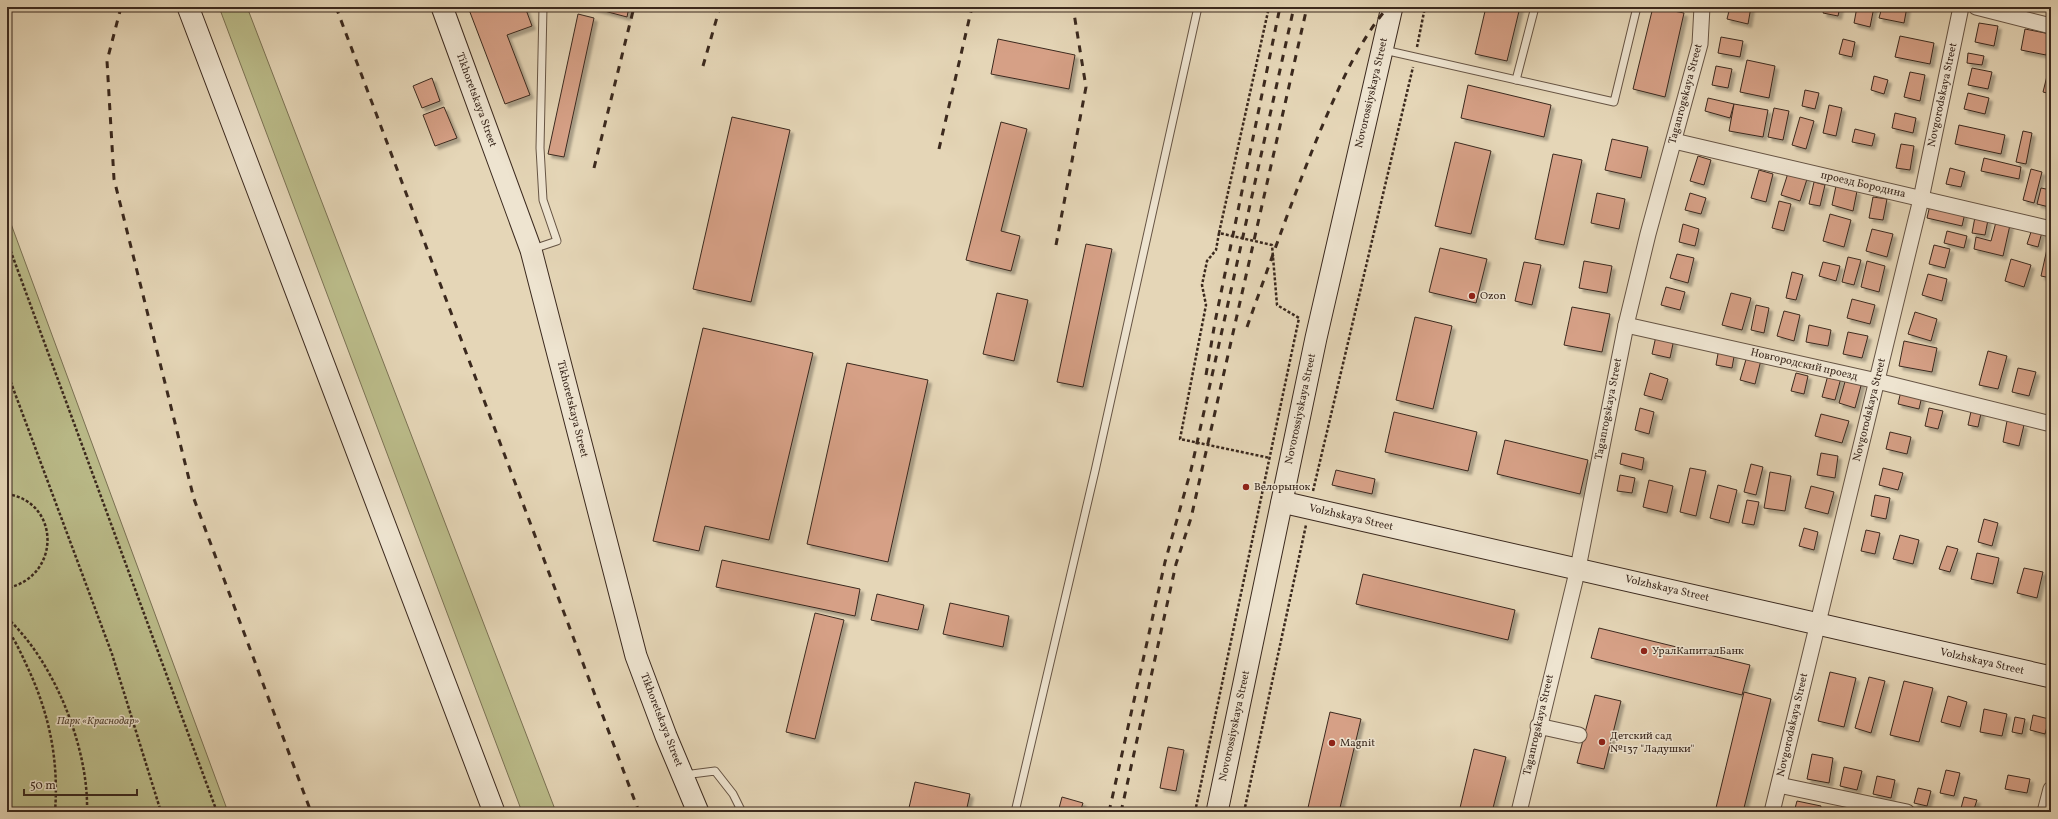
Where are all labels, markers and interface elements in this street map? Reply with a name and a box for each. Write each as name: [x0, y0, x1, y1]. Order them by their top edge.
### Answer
street label: Novorossiyskaya Street: [1352, 36, 1392, 150]
street label: Novgorodskaya Street: [1925, 41, 1961, 148]
street label: Taganrogskaya Street: [1665, 42, 1707, 146]
street label: Tikhoretskaya Street: [452, 51, 500, 149]
street label: проезд Бородина: [1819, 168, 1907, 202]
place label: Ozon: [1480, 289, 1506, 304]
marker: Ozon: [1467, 291, 1477, 301]
street label: Новгородский проезд: [1749, 345, 1860, 385]
street label: Novorossiyskaya Street: [1282, 352, 1320, 466]
street label: Taganrogskaya Street: [1592, 357, 1626, 461]
street label: Novgorodskaya Street: [1850, 357, 1890, 463]
street label: Tikhoretskaya Street: [553, 359, 591, 459]
place label: Велорынок: [1254, 480, 1311, 495]
marker: Велорынок: [1241, 482, 1251, 492]
street label: Volzhskaya Street: [1307, 501, 1395, 535]
street label: Volzhskaya Street: [1623, 572, 1711, 606]
place label: УралКапиталБанк: [1652, 644, 1744, 659]
street label: Volzhskaya Street: [1938, 645, 2026, 679]
marker: УралКапиталБанк: [1639, 646, 1649, 656]
street label: Novorossiyskaya Street: [1216, 669, 1254, 783]
street label: Tikhoretskaya Street: [636, 671, 686, 769]
street label: Novgorodskaya Street: [1774, 671, 1812, 778]
street label: Taganrogskaya Street: [1520, 673, 1558, 777]
park label: Парк «Краснодар»: [57, 714, 139, 729]
place label: Детский сад №137 "Ладушки": [1610, 729, 1695, 757]
place label: Magnit: [1340, 736, 1375, 751]
marker: Детский сад №137 "Ладушки": [1597, 737, 1607, 747]
marker: Magnit: [1327, 738, 1337, 748]
scale bar: [24, 771, 137, 797]
text: 50 m: [30, 778, 56, 794]

